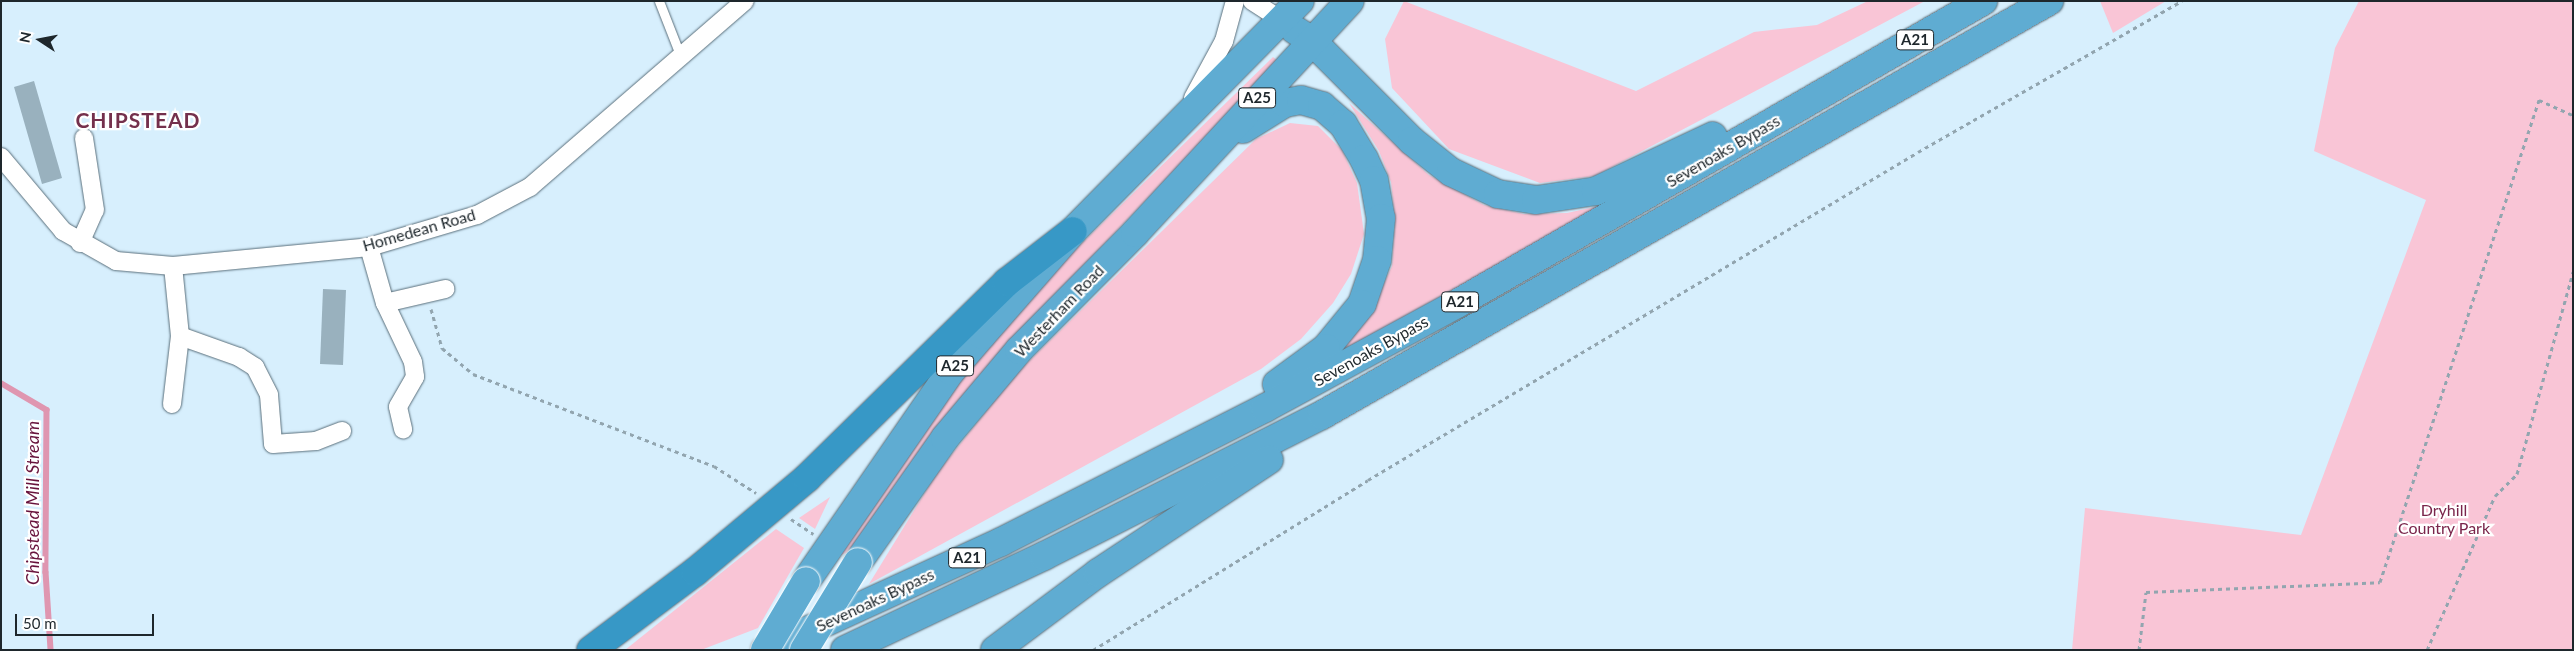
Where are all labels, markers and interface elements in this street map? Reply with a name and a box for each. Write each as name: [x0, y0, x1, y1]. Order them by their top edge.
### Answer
north arrow: [15, 15, 65, 65]
road number: A21: [1895, 28, 1935, 52]
text: N: [15, 30, 34, 44]
road number: A25: [1237, 86, 1277, 110]
district label: CHIPSTEAD: [74, 107, 202, 133]
street label: Sevenoaks Bypass: [1663, 111, 1783, 191]
street label: Homedean Road: [360, 205, 478, 255]
street label: Westerham Road: [1010, 261, 1108, 361]
road number: A21: [1440, 290, 1480, 314]
street label: Sevenoaks Bypass: [1311, 312, 1431, 390]
road number: A25: [935, 354, 975, 378]
water label: Chipstead Mill Stream: [21, 421, 43, 585]
park label: Dryhill Country Park: [2398, 500, 2490, 538]
road number: A21: [947, 546, 987, 570]
street label: Sevenoaks Bypass: [813, 564, 937, 636]
scale bar: [18, 604, 156, 636]
text: 50 m: [23, 614, 57, 632]

